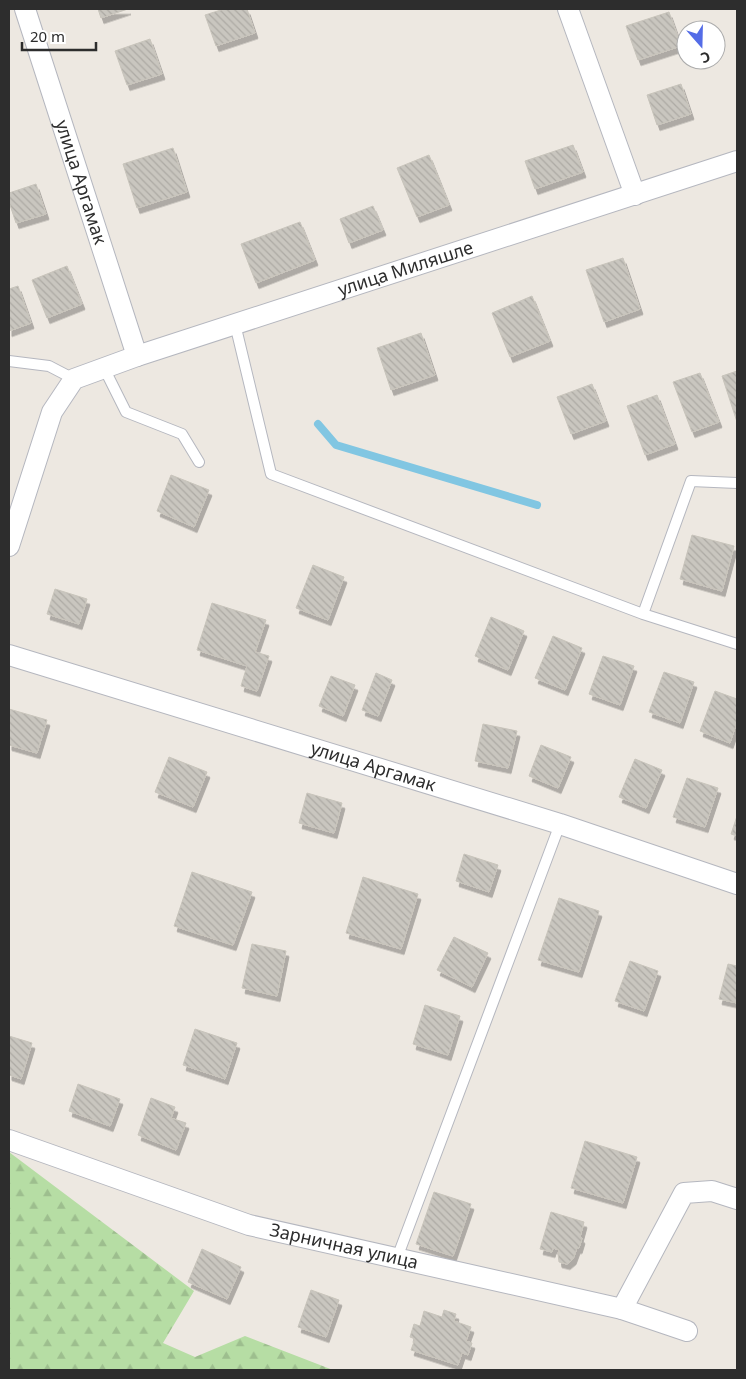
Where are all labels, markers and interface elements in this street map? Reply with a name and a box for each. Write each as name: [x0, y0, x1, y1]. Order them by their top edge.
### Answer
scale bar: [22, 20, 96, 52]
north arrow: [676, 20, 726, 70]
text: 20 m: [30, 26, 65, 46]
text: С: [698, 47, 713, 68]
street label: улица Аргамак: [51, 117, 113, 248]
street label: улица Миляшле: [335, 235, 476, 301]
street label: улица Аргамак: [308, 735, 439, 796]
street label: Зарничная улица: [268, 1217, 421, 1274]

